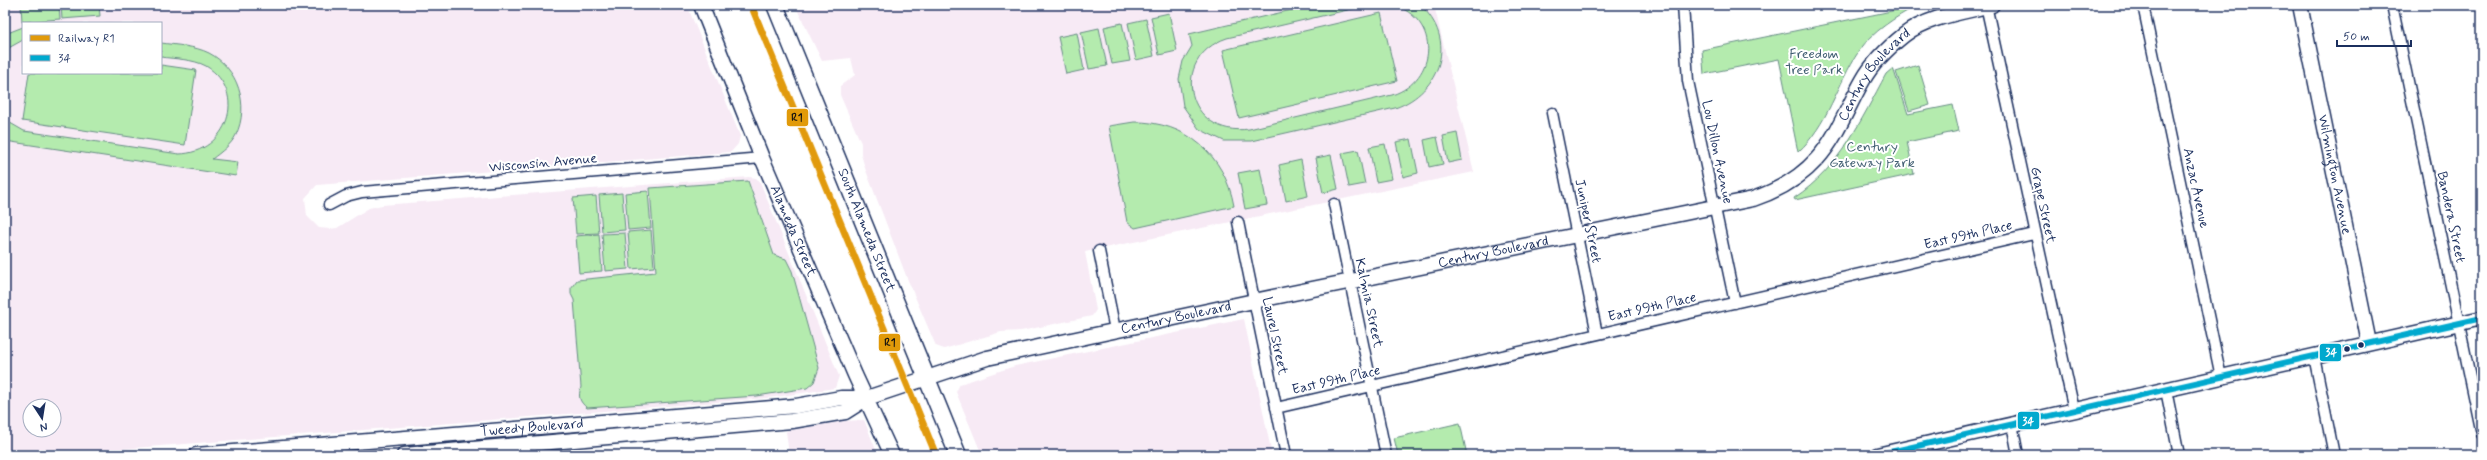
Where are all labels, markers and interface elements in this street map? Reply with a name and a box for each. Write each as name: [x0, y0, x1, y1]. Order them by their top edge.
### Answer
legend: [22, 22, 162, 74]
scale bar: [2337, 22, 2411, 48]
street label: Century Boulevard: [1834, 24, 1914, 124]
text: 50 m: [2343, 29, 2370, 45]
text: Railway R1: [58, 31, 115, 47]
park label: Freedom Tree Park: [1785, 45, 1843, 79]
text: 34: [58, 51, 71, 67]
street label: Lou Dillon Avenue: [1697, 99, 1737, 205]
line badge: R1: [786, 108, 809, 127]
text: R1: [791, 111, 803, 125]
street label: Wilmington Avenue: [2314, 113, 2356, 236]
park label: Century Gateway Park: [1829, 138, 1915, 172]
street label: Anzac Avenue: [2179, 146, 2213, 230]
street label: Wisconsin Avenue: [488, 149, 598, 177]
street label: Grape Street: [2026, 165, 2060, 246]
street label: South Alameda Street: [833, 166, 900, 295]
street label: Bandera Street: [2433, 170, 2469, 264]
street label: Juniper Street: [1570, 177, 1606, 265]
street label: Alameda Street: [766, 182, 821, 280]
street label: East 99th Place: [1922, 216, 2014, 254]
street label: Century Boulevard: [1436, 232, 1550, 272]
street label: Kalmia Street: [1351, 257, 1387, 350]
street label: East 99th Place: [1606, 288, 1698, 326]
street label: Laurel Street: [1258, 295, 1292, 377]
street label: Century Boulevard: [1119, 297, 1233, 338]
line badge: R1: [878, 333, 901, 352]
text: R1: [884, 336, 896, 350]
unlabelled marker: [2356, 340, 2366, 350]
line badge: 34: [2319, 343, 2342, 362]
unlabelled marker: [2342, 344, 2352, 354]
text: 34: [2325, 346, 2337, 360]
street label: East 99th Place: [1290, 361, 1382, 399]
north arrow: [22, 398, 62, 438]
line badge: 34: [2017, 411, 2040, 430]
street label: Tweedy Boulevard: [480, 414, 584, 441]
text: 34: [2022, 415, 2034, 429]
text: N: [39, 419, 49, 434]

